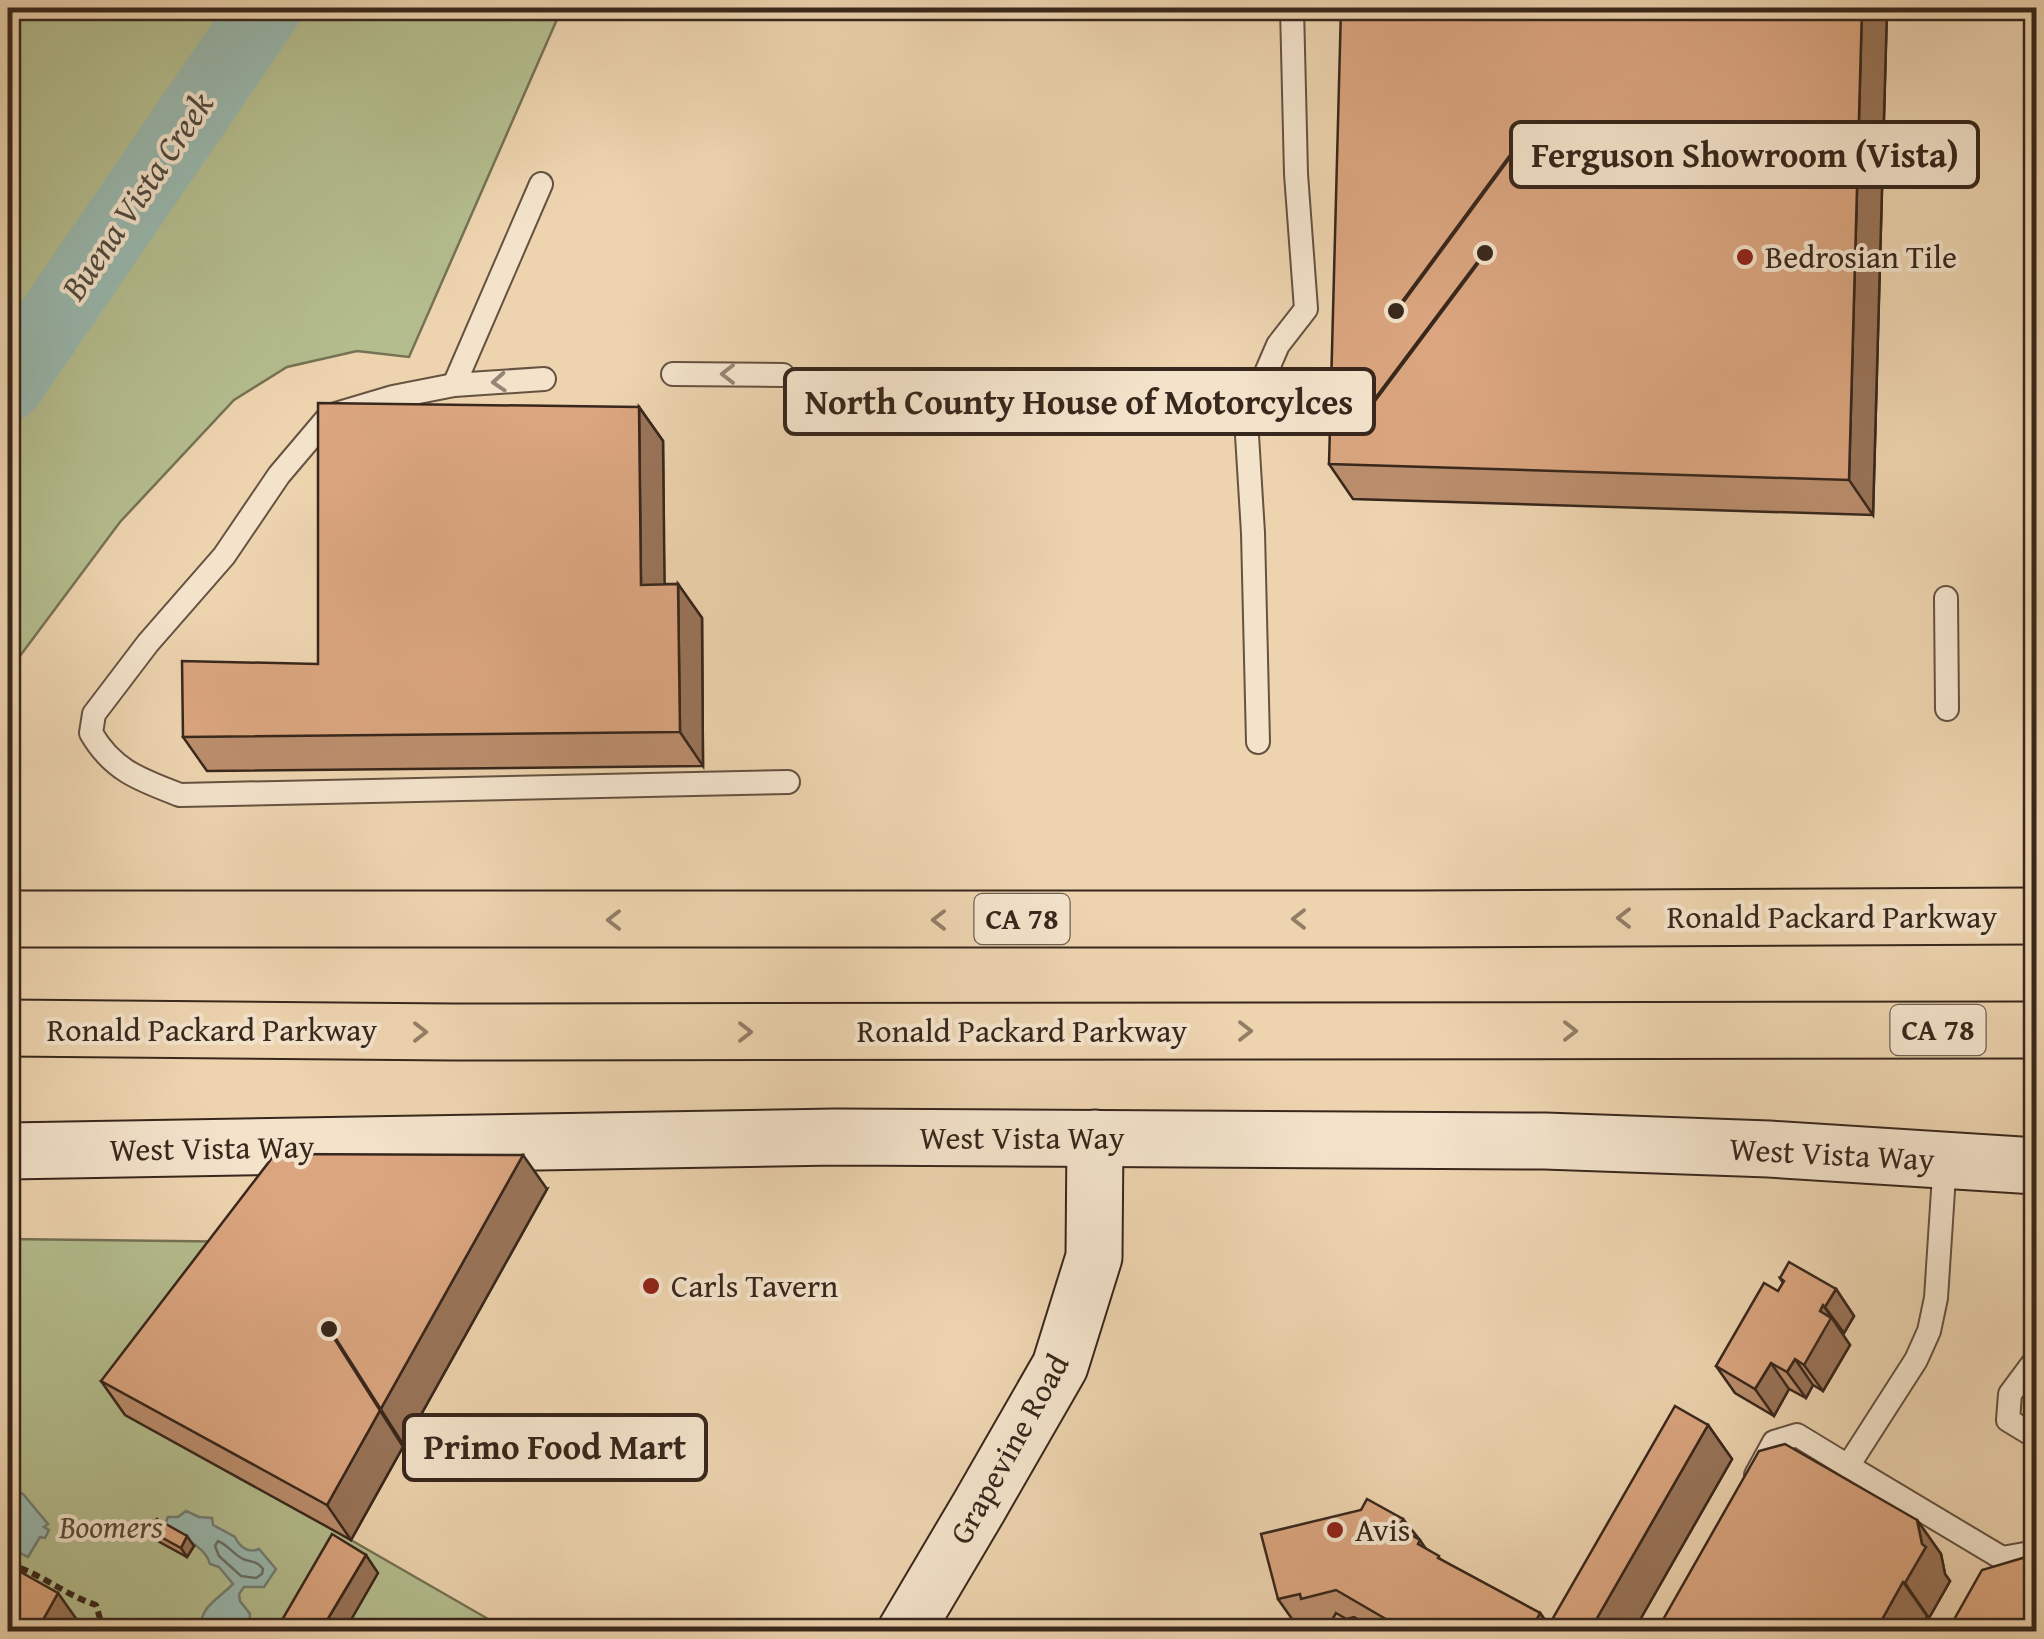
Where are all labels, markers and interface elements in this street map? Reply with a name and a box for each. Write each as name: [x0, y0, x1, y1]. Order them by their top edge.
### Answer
water label: Buena Vista Creek: [48, 81, 226, 311]
callout: Ferguson Showroom (Vista): [1511, 122, 1978, 187]
text: Ferguson Showroom (Vista): [1531, 129, 1959, 180]
place label: Bedrosian Tile: [1765, 233, 1957, 280]
marker: Bedrosian Tile: [1734, 246, 1756, 268]
one-way arrow: [720, 363, 736, 385]
callout: North County House of Motorcylces: [785, 369, 1374, 434]
one-way arrow: [491, 371, 507, 392]
text: North County House of Motorcylces: [805, 376, 1353, 427]
street label: Ronald Packard Parkway: [1667, 893, 1997, 940]
road number: CA 78: [974, 894, 1070, 944]
one-way arrow: [1616, 907, 1632, 929]
one-way arrow: [1291, 908, 1306, 930]
one-way arrow: [606, 909, 622, 931]
one-way arrow: [931, 909, 946, 931]
road number: CA 78: [1890, 1005, 1986, 1055]
street label: Ronald Packard Parkway: [47, 1006, 377, 1053]
street label: Ronald Packard Parkway: [857, 1007, 1187, 1054]
one-way arrow: [1238, 1020, 1253, 1042]
one-way arrow: [1562, 1020, 1578, 1042]
one-way arrow: [412, 1021, 428, 1043]
one-way arrow: [738, 1021, 753, 1043]
street label: West Vista Way: [919, 1114, 1125, 1161]
street label: West Vista Way: [109, 1122, 315, 1173]
street label: West Vista Way: [1728, 1125, 1936, 1182]
place label: Carls Tavern: [671, 1262, 838, 1309]
marker: Carls Tavern: [640, 1275, 662, 1297]
street label: Grapevine Road: [937, 1345, 1080, 1552]
callout: Primo Food Mart: [404, 1415, 706, 1480]
text: Primo Food Mart: [424, 1421, 686, 1472]
park label: Boomers: [58, 1503, 163, 1550]
place label: Avis: [1355, 1506, 1410, 1553]
marker: Avis: [1324, 1519, 1346, 1541]

